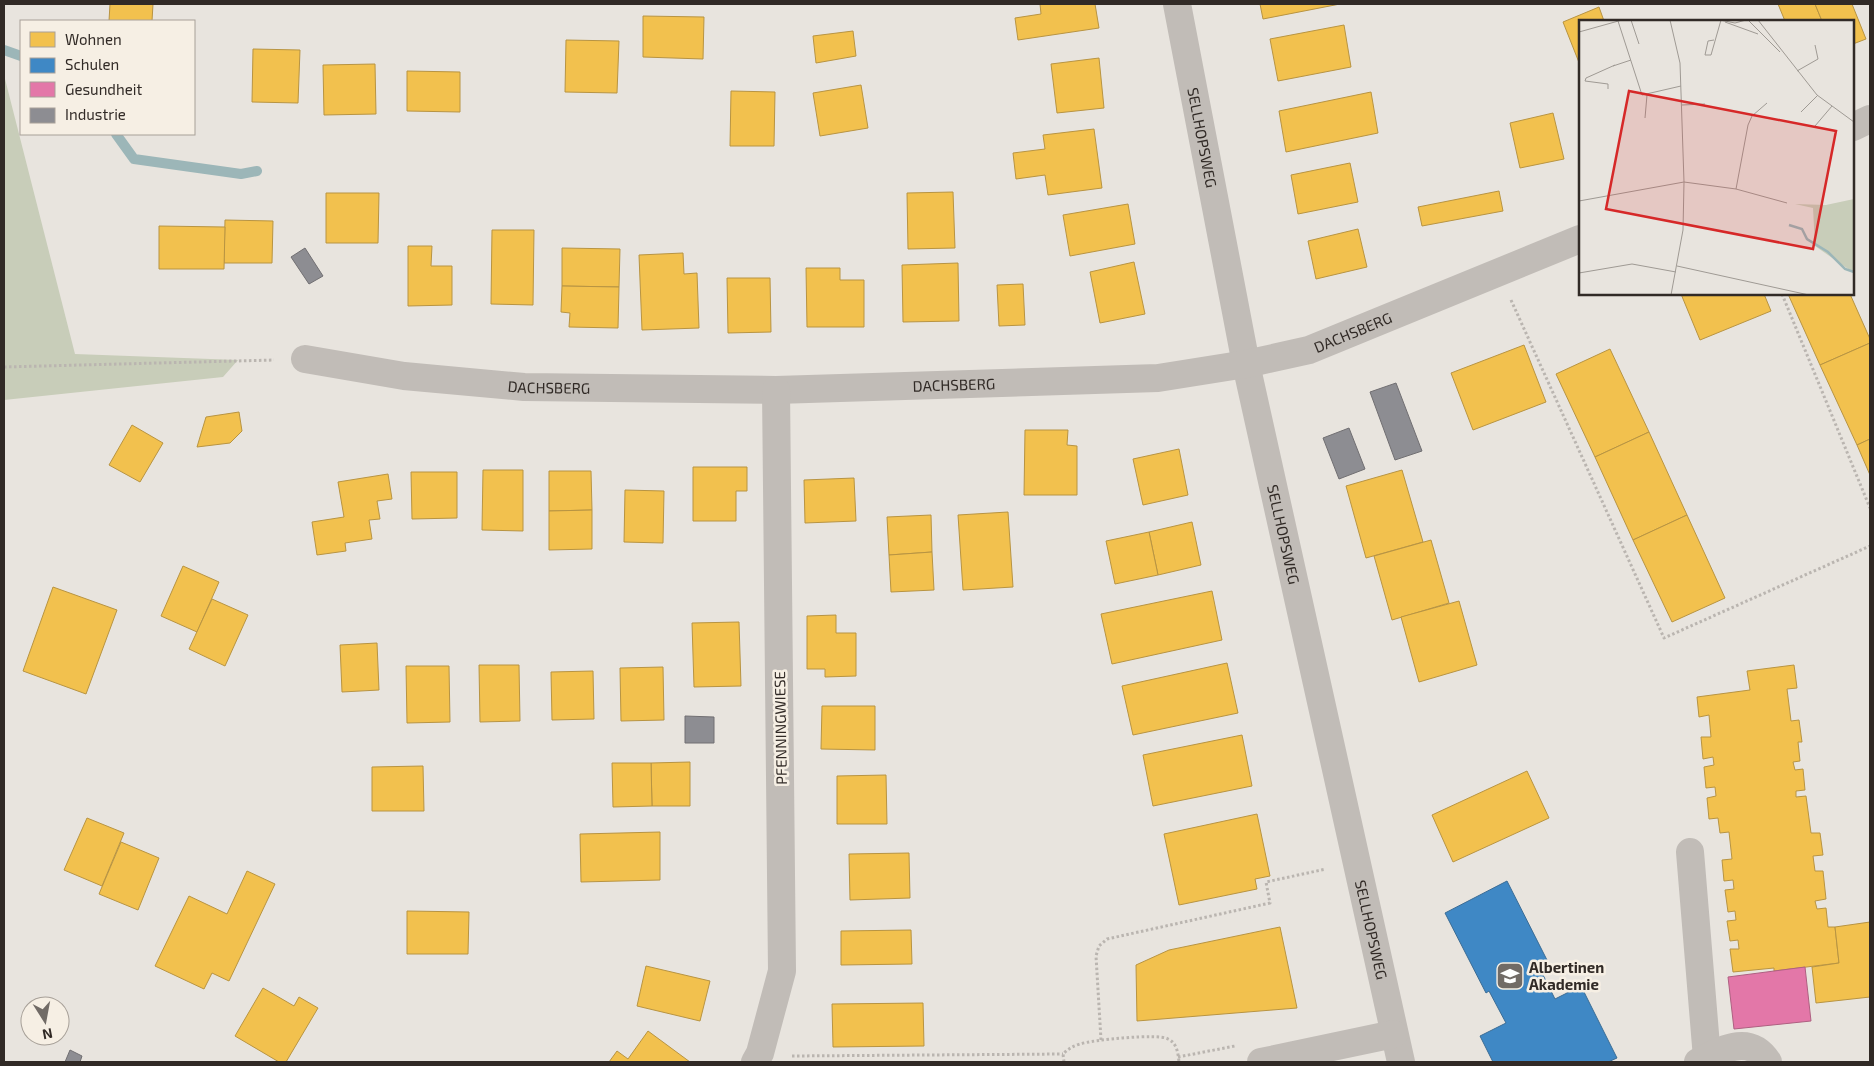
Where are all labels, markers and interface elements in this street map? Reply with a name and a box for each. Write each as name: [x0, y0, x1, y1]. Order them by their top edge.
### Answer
legend: [20, 20, 195, 135]
inset map: [1579, 20, 1854, 295]
text: Wohnen: [65, 30, 122, 48]
text: Schulen: [65, 55, 119, 73]
text: Gesundheit: [65, 80, 142, 98]
street label: SELLHOPSWEG: [1184, 86, 1221, 189]
text: Industrie: [65, 105, 126, 123]
street label: DACHSBERG: [1311, 308, 1394, 356]
street label: DACHSBERG: [912, 374, 996, 395]
street label: DACHSBERG: [507, 377, 590, 397]
street label: SELLHOPSWEG: [1264, 483, 1304, 586]
street label: PFENNINGWIESE: [770, 671, 790, 785]
street label: SELLHOPSWEG: [1352, 878, 1391, 981]
place label: Albertinen Akademie: [1529, 958, 1604, 993]
school or university icon: Albertinen Akademie: [1495, 961, 1525, 991]
north arrow: [20, 996, 70, 1046]
text: N: [41, 1025, 54, 1044]

